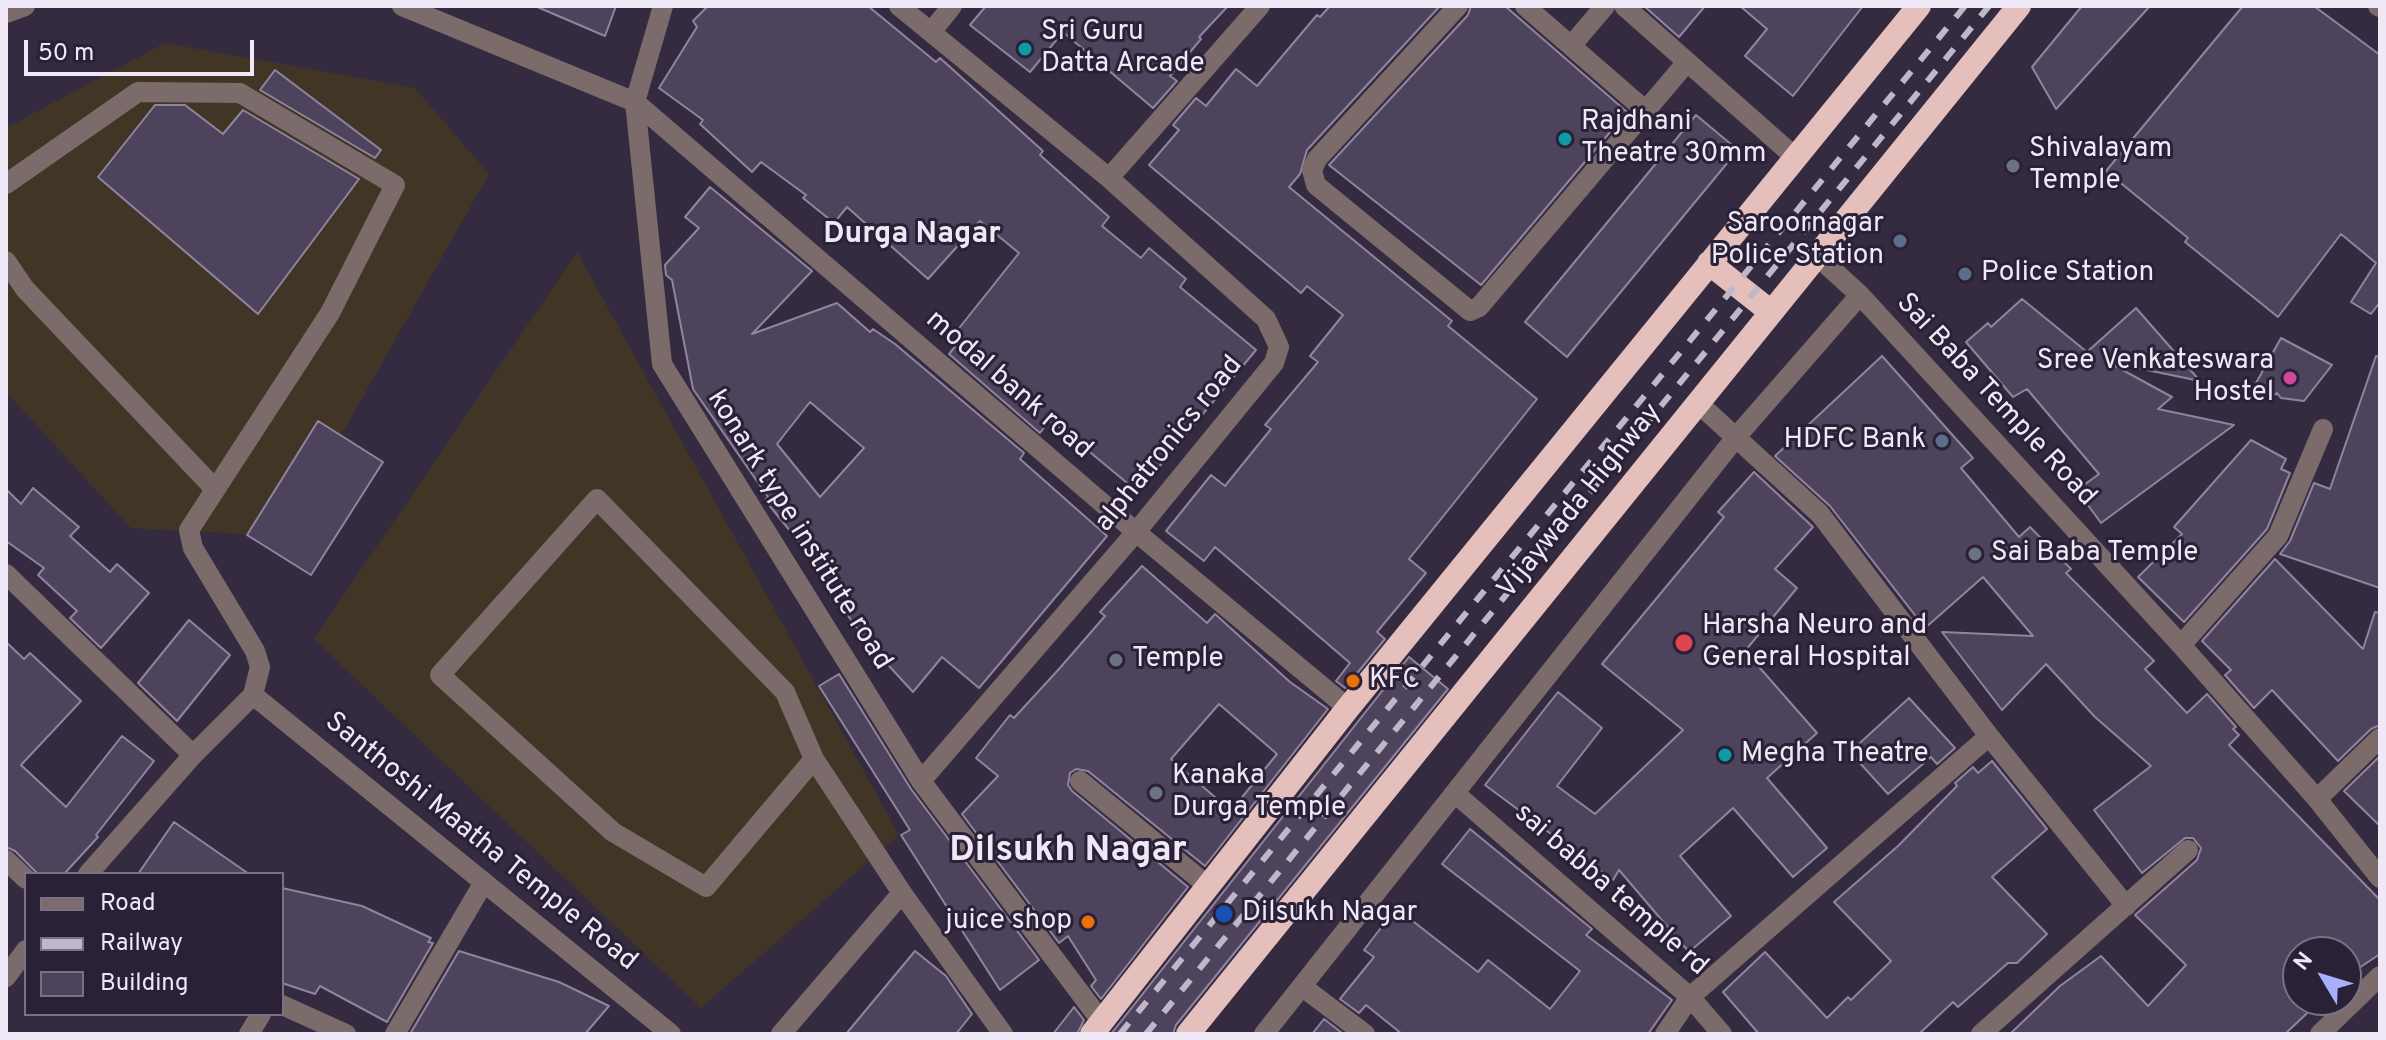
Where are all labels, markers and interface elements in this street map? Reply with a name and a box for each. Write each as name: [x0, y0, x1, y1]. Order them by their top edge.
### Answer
place label: Sri Guru Datta Arcade: [1041, 16, 1205, 82]
scale bar: [28, 24, 258, 74]
text: 50 m: [38, 39, 94, 69]
marker: Sri Guru Datta Arcade: [1016, 40, 1034, 58]
place label: Rajdhani Theatre 30mm: [1581, 106, 1766, 172]
marker: Rajdhani Theatre 30mm: [1556, 130, 1574, 148]
place label: Shivalayam Temple: [2029, 133, 2172, 199]
marker: Shivalayam Temple: [2004, 157, 2022, 175]
place label: Saroornagar Police Station: [1711, 208, 1884, 274]
district label: Durga Nagar: [823, 218, 1001, 254]
marker: Saroornagar Police Station: [1891, 232, 1909, 250]
place label: Police Station: [1981, 257, 2154, 291]
marker: Police Station: [1956, 265, 1974, 283]
street label: Sai Baba Temple Road: [1888, 288, 2102, 514]
street label: modal bank road: [918, 304, 1098, 468]
place label: Sree Venkateswara Hostel: [2037, 345, 2274, 411]
street label: alphatronics road: [1089, 350, 1251, 540]
marker: Sree Venkateswara Hostel: [2281, 369, 2299, 387]
street label: konark type institute road: [698, 385, 898, 677]
street label: Vijaywada Highway: [1492, 397, 1670, 607]
place label: HDFC Bank: [1784, 424, 1926, 458]
marker: HDFC Bank: [1933, 432, 1951, 450]
place label: Sai Baba Temple: [1991, 537, 2198, 571]
marker: Sai Baba Temple: [1966, 545, 1984, 563]
place label: Harsha Neuro and General Hospital: [1702, 610, 1927, 676]
marker: Harsha Neuro and General Hospital: [1673, 632, 1695, 654]
place label: Temple: [1132, 643, 1223, 677]
marker: Temple: [1107, 651, 1125, 669]
place label: KFC: [1369, 664, 1420, 698]
marker: KFC: [1344, 672, 1362, 690]
street label: Santhoshi Maatha Temple Road: [317, 707, 643, 979]
place label: Megha Theatre: [1741, 738, 1929, 772]
marker: Megha Theatre: [1716, 746, 1734, 764]
place label: Kanaka Durga Temple: [1172, 760, 1346, 826]
marker: Kanaka Durga Temple: [1147, 784, 1165, 802]
street label: sai babba temple rd: [1506, 798, 1714, 984]
district label: Dilsukh Nagar: [949, 831, 1187, 875]
legend: [24, 872, 284, 1016]
text: Road: [100, 889, 156, 919]
place label: Dilsukh Nagar: [1242, 897, 1417, 931]
marker: Dilsukh Nagar: [1213, 903, 1235, 925]
place label: juice shop: [946, 905, 1072, 939]
marker: juice shop: [1079, 913, 1097, 931]
text: Railway: [100, 929, 183, 959]
north arrow: [2282, 936, 2362, 1016]
text: N: [2289, 948, 2320, 977]
text: Building: [100, 969, 189, 999]

